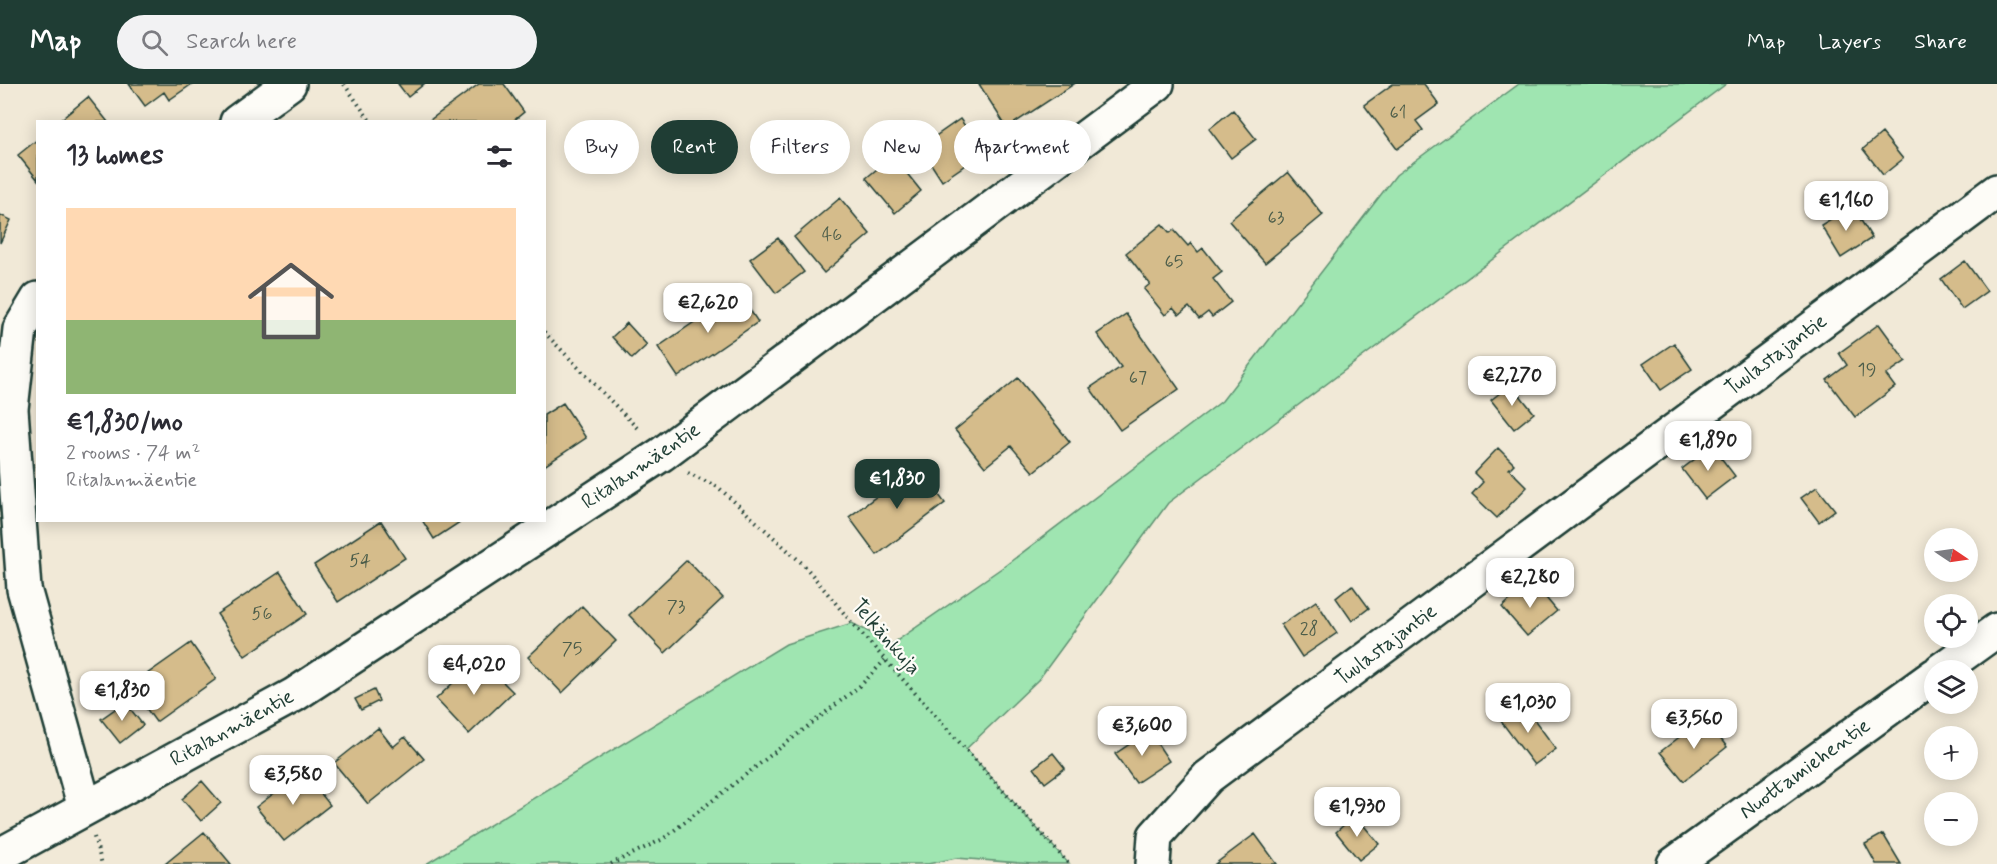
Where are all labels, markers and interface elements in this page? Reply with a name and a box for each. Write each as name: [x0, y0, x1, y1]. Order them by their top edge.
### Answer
search box: [117, 15, 537, 69]
text: Map: [30, 24, 81, 61]
icon: search: [138, 26, 171, 59]
text: Search here: [186, 28, 297, 56]
text: Map: [1747, 28, 1785, 56]
text: Layers: [1818, 28, 1881, 56]
text: Share: [1914, 28, 1967, 56]
house number: 61: [1390, 101, 1406, 125]
chip: Buy: [564, 120, 639, 174]
chip: Rent: [651, 120, 738, 174]
chip: Filters: [750, 120, 850, 174]
chip: New: [862, 120, 942, 174]
chip: Apartment: [954, 120, 1091, 174]
text: 13 homes: [66, 139, 164, 173]
icon: filters: [483, 140, 516, 173]
pin: €1,160: [1797, 181, 1895, 232]
text: €1,160: [1818, 187, 1874, 214]
house number: 63: [1268, 206, 1285, 230]
house number: 46: [822, 223, 842, 247]
icon: home: [237, 247, 345, 355]
house number: 65: [1165, 250, 1183, 274]
pin: €2,620: [659, 283, 757, 334]
text: €2,620: [677, 289, 739, 316]
street label: Tuulastajantie: [1719, 307, 1833, 403]
pin: €2,270: [1463, 356, 1561, 407]
house number: 19: [1858, 358, 1876, 382]
text: €2,270: [1482, 362, 1542, 389]
house number: 67: [1129, 366, 1147, 390]
text: €1,830/mo: [66, 406, 183, 440]
street label: Ritalanmäentie: [576, 416, 706, 516]
pin: €1,890: [1659, 421, 1757, 472]
text: €1,890: [1678, 427, 1738, 454]
text: 2 rooms · 74 m²: [66, 440, 200, 467]
pin: €1,830: [848, 459, 946, 510]
text: €1,830: [869, 465, 925, 492]
text: Ritalanmäentie: [66, 467, 197, 494]
north arrow: [1924, 528, 1978, 582]
map controls: [1924, 528, 1978, 846]
house number: 54: [349, 549, 371, 573]
pin: €2,280: [1481, 558, 1579, 609]
text: €2,280: [1500, 564, 1560, 591]
street label: Telkänkuja: [845, 593, 927, 681]
button: locate: [1924, 594, 1978, 648]
house number: 73: [667, 595, 686, 619]
street label: Tuulastajantie: [1329, 597, 1443, 693]
house number: 56: [252, 602, 272, 626]
house number: 28: [1300, 617, 1318, 641]
house number: 75: [562, 637, 582, 661]
pin: €4,020: [425, 645, 523, 696]
text: €4,020: [442, 651, 506, 678]
button: layers: [1924, 660, 1978, 714]
pin: €1,830: [73, 671, 171, 722]
text: €1,830: [94, 677, 150, 704]
street label: Ritalanmäentie: [165, 682, 299, 774]
pin: €1,030: [1479, 683, 1577, 734]
text: €1,030: [1499, 689, 1557, 716]
pin: €3,560: [1645, 699, 1743, 750]
text: €3,560: [1665, 705, 1723, 732]
pin: €3,600: [1093, 706, 1191, 757]
text: €3,600: [1112, 712, 1172, 739]
street label: Nuottamiehentie: [1734, 712, 1876, 826]
button: +: [1924, 726, 1978, 780]
pin: €3,580: [244, 755, 342, 806]
text: €3,580: [263, 761, 323, 788]
pin: €1,930: [1308, 787, 1406, 838]
button: −: [1924, 792, 1978, 846]
text: €1,930: [1328, 793, 1386, 820]

